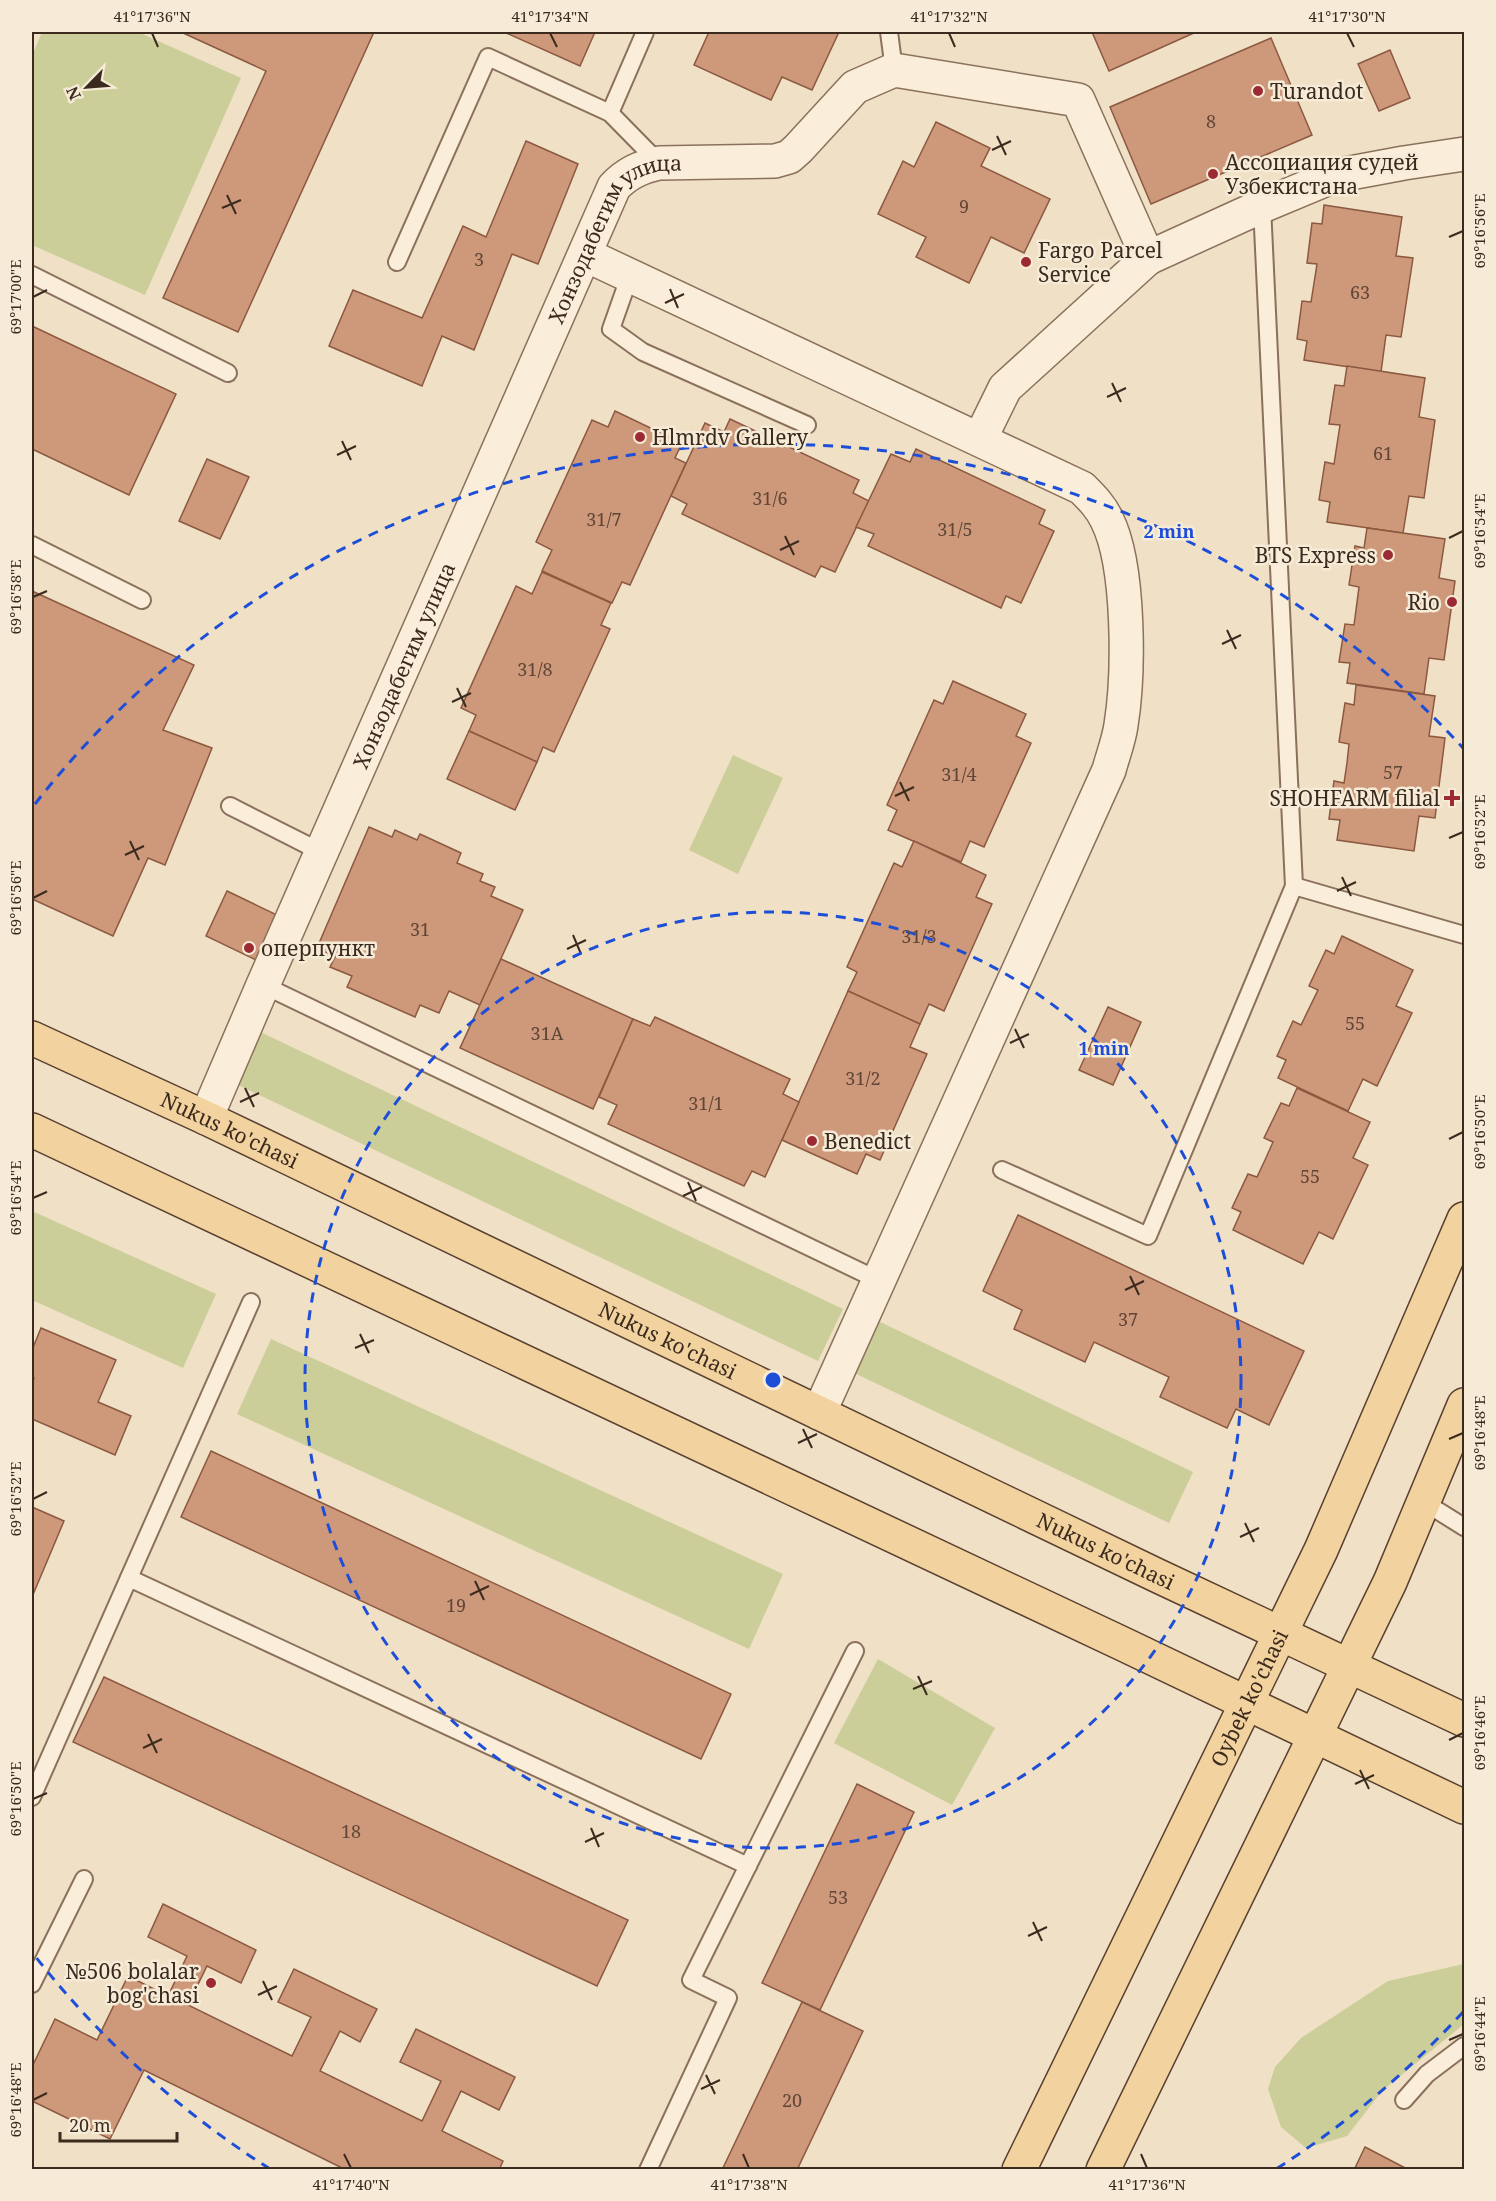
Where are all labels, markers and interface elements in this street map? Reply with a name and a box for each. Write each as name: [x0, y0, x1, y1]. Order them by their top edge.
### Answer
text: 41°17'36"N: [113, 6, 191, 26]
text: 41°17'34"N: [511, 6, 589, 26]
text: 41°17'32"N: [910, 6, 988, 26]
text: 41°17'30"N: [1308, 6, 1386, 26]
north arrow: [57, 57, 117, 117]
place label: Turandot: [1270, 77, 1363, 105]
text: N: [61, 83, 86, 104]
marker: Turandot: [1251, 84, 1265, 98]
house number: 8: [1206, 109, 1216, 133]
place label: Ассоциация судей Узбекистана: [1225, 148, 1419, 200]
street label: Хонзодабегим улица: [542, 149, 682, 328]
marker: Ассоциация судей Узбекистана: [1206, 167, 1220, 181]
text: 69°16'56"E: [1469, 193, 1489, 269]
house number: 9: [959, 194, 969, 218]
place label: Fargo Parcel Service: [1038, 236, 1163, 288]
house number: 3: [474, 247, 484, 271]
marker: Fargo Parcel Service: [1019, 255, 1033, 269]
text: 69°17'00"E: [5, 259, 25, 335]
house number: 63: [1350, 280, 1370, 304]
place label: Hlmrdv Gallery: [652, 423, 808, 451]
marker: Hlmrdv Gallery: [633, 430, 647, 444]
house number: 61: [1373, 441, 1393, 465]
house number: 31/6: [752, 486, 788, 510]
text: 69°16'54"E: [1469, 493, 1489, 569]
house number: 31/7: [586, 507, 622, 531]
house number: 31/5: [937, 517, 973, 541]
text: 2 min: [1144, 519, 1194, 543]
place label: BTS Express: [1255, 541, 1376, 569]
marker: BTS Express: [1381, 548, 1395, 562]
street label: Хонзодабегим улица: [346, 558, 461, 773]
text: 69°16'58"E: [5, 559, 25, 635]
place label: Rio: [1407, 588, 1440, 616]
marker: Rio: [1445, 595, 1459, 609]
house number: 31/8: [517, 657, 553, 681]
house number: 57: [1383, 760, 1403, 784]
house number: 31/4: [941, 762, 977, 786]
place label: SHOHFARM filial: [1270, 784, 1440, 812]
marker: SHOHFARM filial: [1445, 791, 1459, 805]
text: 69°16'52"E: [1469, 794, 1489, 870]
text: 69°16'56"E: [5, 860, 25, 936]
house number: 31: [410, 917, 430, 941]
house number: 31/3: [901, 924, 937, 948]
place label: оперпункт: [261, 934, 375, 962]
marker: оперпункт: [242, 941, 256, 955]
house number: 55: [1345, 1011, 1365, 1035]
house number: 31A: [531, 1021, 564, 1045]
text: 1 min: [1079, 1036, 1129, 1060]
house number: 31/2: [845, 1066, 881, 1090]
street label: Nukus ko'chasi: [156, 1085, 304, 1175]
house number: 31/1: [688, 1091, 724, 1115]
text: 69°16'50"E: [1469, 1094, 1489, 1170]
place label: Benedict: [824, 1127, 911, 1155]
marker: Benedict: [805, 1134, 819, 1148]
text: 69°16'54"E: [5, 1160, 25, 1236]
house number: 55: [1300, 1164, 1320, 1188]
street label: Nukus ko'chasi: [594, 1295, 742, 1385]
house number: 37: [1118, 1307, 1138, 1331]
centre of rings: [763, 1370, 783, 1390]
text: 69°16'48"E: [1469, 1395, 1489, 1471]
text: 69°16'52"E: [5, 1461, 25, 1537]
street label: Nukus ko'chasi: [1032, 1506, 1180, 1596]
house number: 19: [446, 1593, 466, 1617]
street label: Oybek ko'chasi: [1204, 1625, 1294, 1771]
text: 69°16'46"E: [1469, 1695, 1489, 1771]
text: 69°16'50"E: [5, 1761, 25, 1837]
house number: 18: [341, 1819, 361, 1843]
house number: 53: [828, 1885, 848, 1909]
place label: №506 bolalar bog'chasi: [65, 1957, 199, 2009]
marker: №506 bolalar bog'chasi: [204, 1976, 218, 1990]
text: 69°16'44"E: [1469, 1996, 1489, 2072]
text: 69°16'48"E: [5, 2062, 25, 2138]
house number: 20: [782, 2088, 802, 2112]
scale bar: [60, 2105, 177, 2143]
text: 20 m: [69, 2113, 111, 2137]
text: 41°17'40"N: [312, 2174, 390, 2194]
text: 41°17'38"N: [710, 2174, 788, 2194]
text: 41°17'36"N: [1108, 2174, 1186, 2194]

